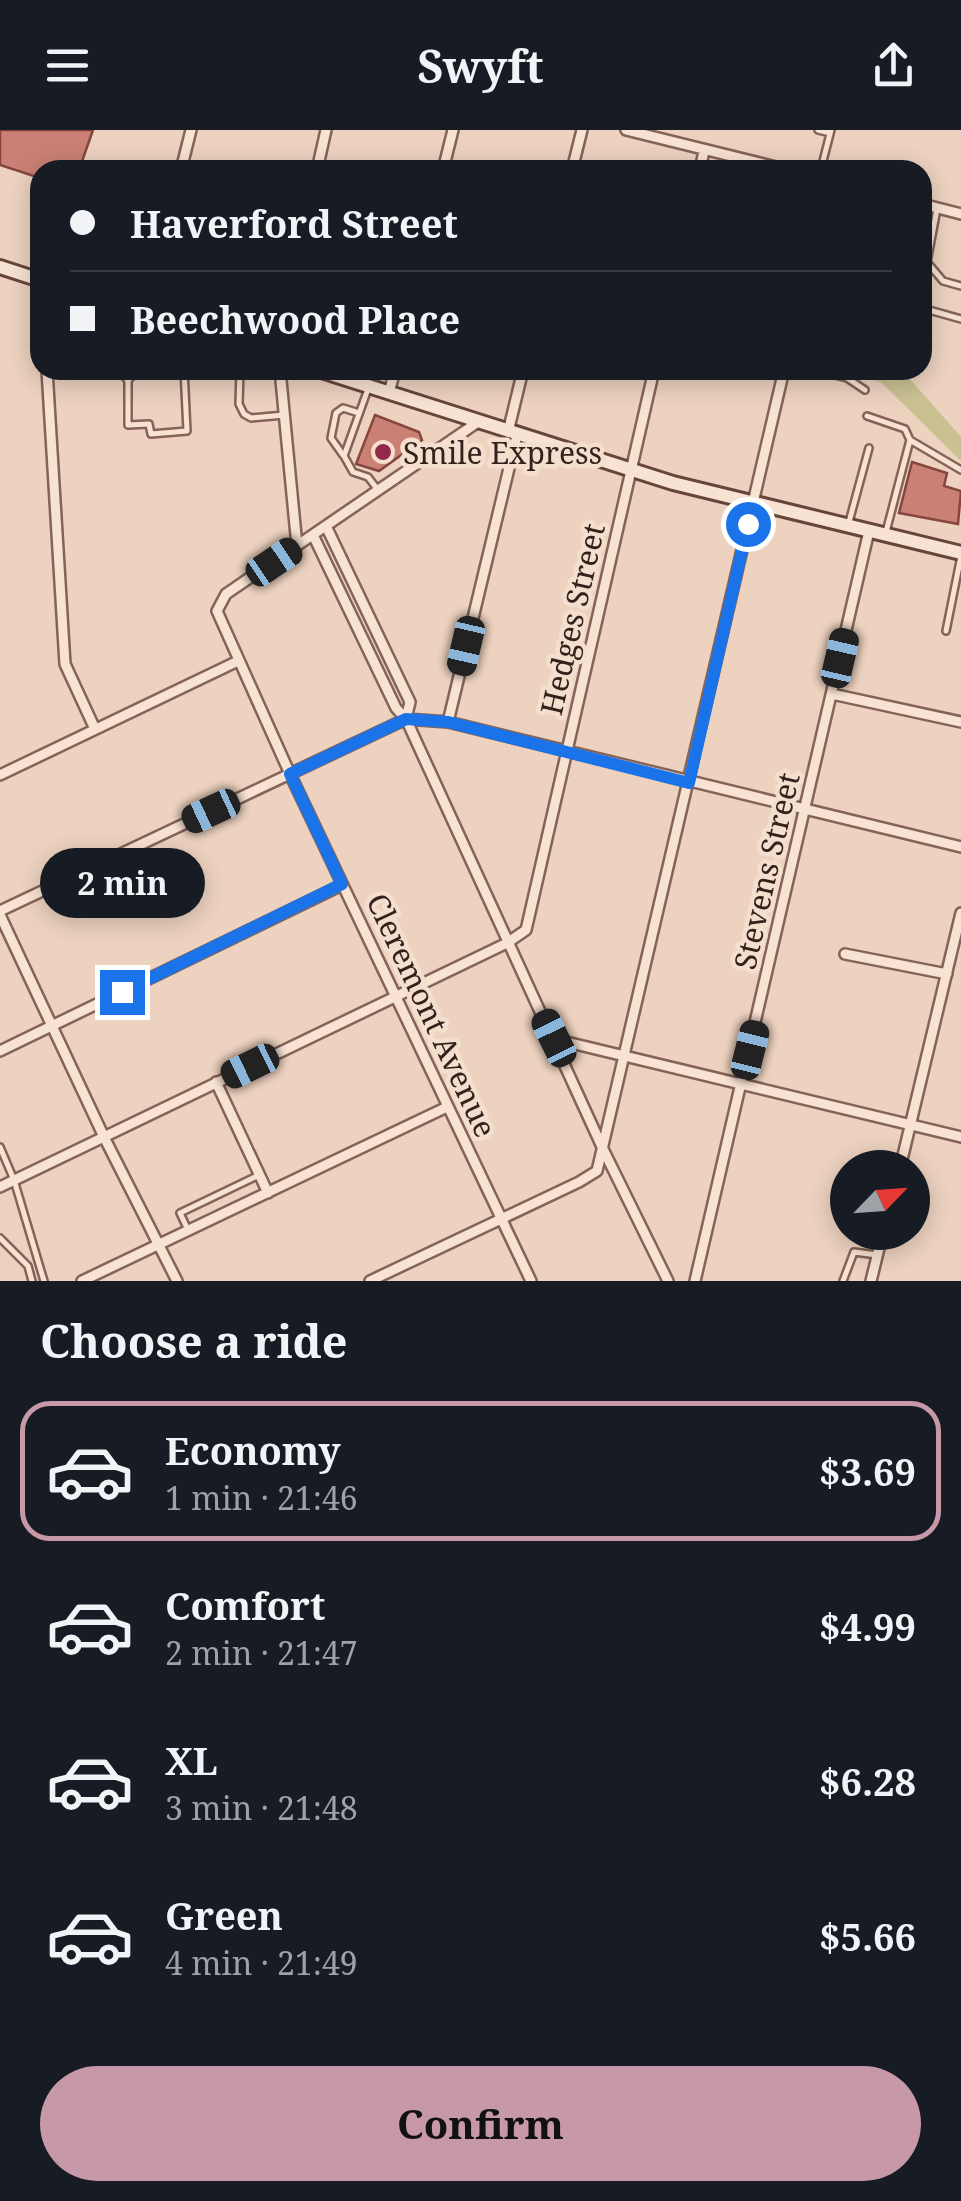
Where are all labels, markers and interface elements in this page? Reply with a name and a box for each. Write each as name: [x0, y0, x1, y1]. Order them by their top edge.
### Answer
text: Swyft: [417, 35, 544, 96]
icon: menu: [40, 38, 95, 93]
icon: share: [866, 38, 921, 93]
text: Haverford Street: [130, 197, 458, 249]
text: Beechwood Place: [130, 293, 460, 345]
place label: Smile Express: [403, 432, 602, 473]
marker: Smile Express: [372, 441, 394, 463]
route start: [726, 502, 771, 547]
street label: Hedges Street: [530, 519, 614, 719]
car: [241, 533, 307, 591]
car: [445, 613, 487, 679]
car: [819, 625, 861, 691]
street label: Stevens Street: [723, 769, 809, 973]
car: [177, 785, 245, 837]
callout: 2 min: [39, 847, 204, 917]
text: 2 min: [77, 861, 168, 904]
street label: Cleremont Avenue: [358, 886, 506, 1144]
route end: [100, 970, 145, 1015]
car: [527, 1004, 581, 1072]
car: [728, 1017, 772, 1083]
car: [216, 1039, 284, 1093]
north arrow: [830, 1150, 930, 1250]
map controls: [830, 1150, 930, 1250]
text: Choose a ride: [40, 1310, 348, 1371]
text: Economy: [165, 1424, 341, 1476]
icon: car: [45, 1426, 135, 1516]
text: $3.69: [819, 1445, 916, 1497]
text: 1 min · 21:46: [165, 1476, 358, 1519]
text: Comfort: [165, 1579, 325, 1631]
icon: car: [45, 1581, 135, 1671]
text: $4.99: [819, 1600, 916, 1652]
text: 2 min · 21:47: [165, 1631, 358, 1674]
text: XL: [165, 1734, 218, 1786]
icon: car: [45, 1736, 135, 1826]
text: $6.28: [819, 1755, 916, 1807]
text: 3 min · 21:48: [165, 1786, 358, 1829]
text: Green: [165, 1889, 283, 1941]
icon: car: [45, 1891, 135, 1981]
text: $5.66: [819, 1910, 916, 1962]
text: 4 min · 21:49: [165, 1941, 358, 1984]
button: Confirm: [40, 2066, 921, 2181]

